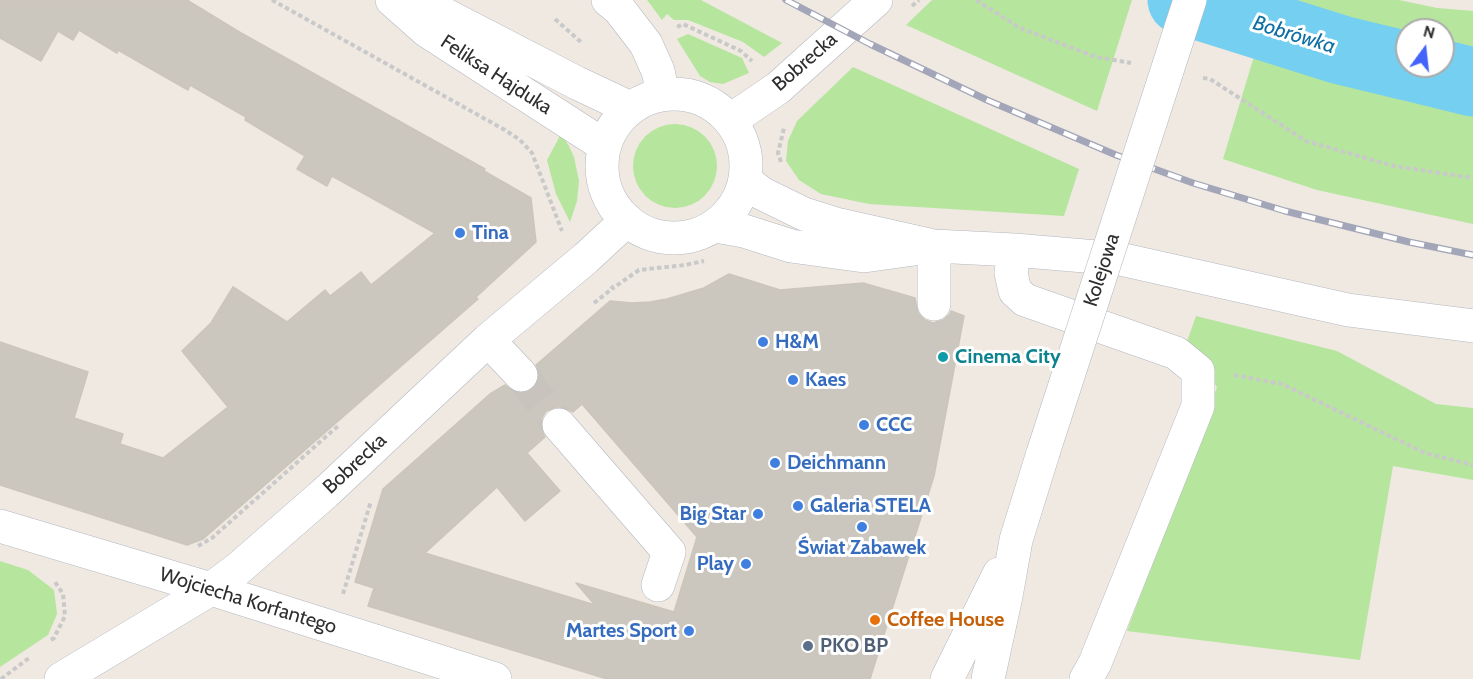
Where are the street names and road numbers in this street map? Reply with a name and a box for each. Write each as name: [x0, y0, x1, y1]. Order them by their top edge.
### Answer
street label: Bobrecka: [768, 27, 842, 97]
street label: Feliksa Hajduka: [436, 30, 556, 120]
street label: Kolejowa: [1079, 230, 1125, 310]
street label: Bobrecka: [318, 429, 392, 499]
street label: Wojciecha Korfantego: [157, 563, 339, 639]

